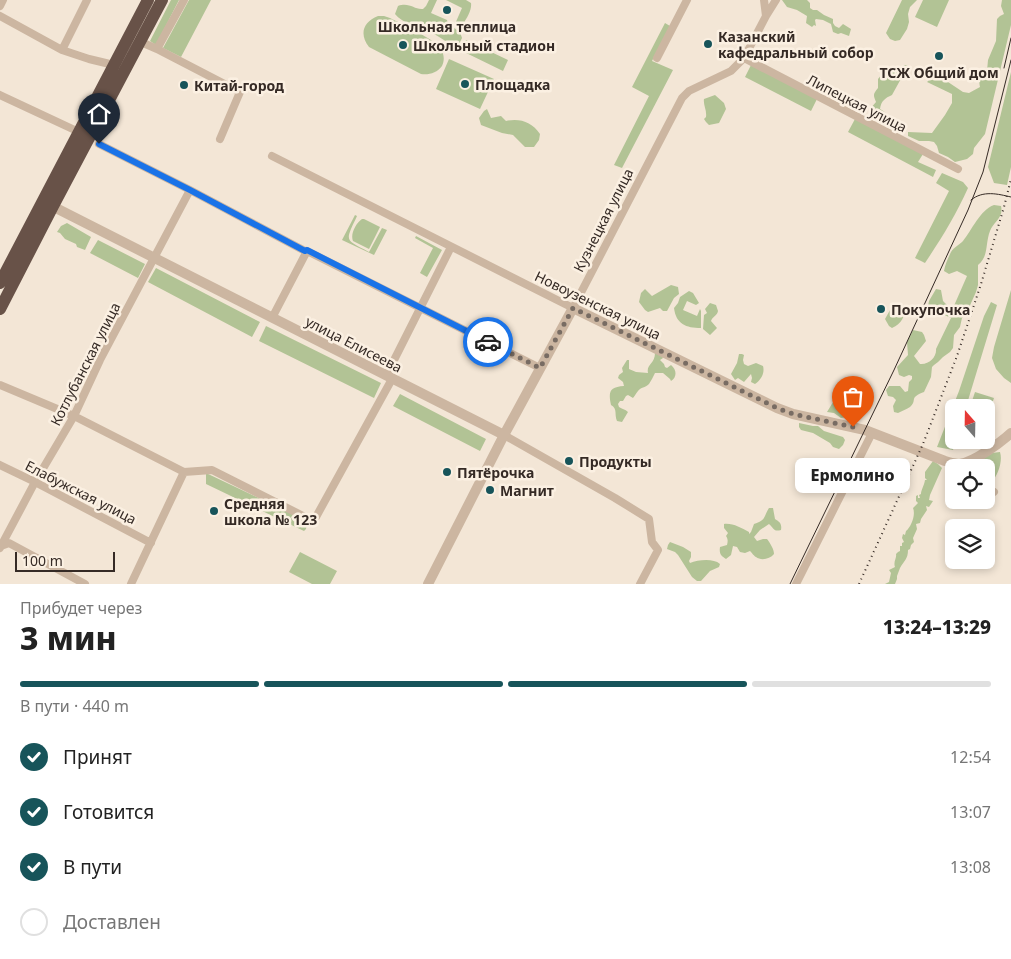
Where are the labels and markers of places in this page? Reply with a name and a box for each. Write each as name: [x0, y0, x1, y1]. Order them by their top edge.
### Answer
marker: Школьная теплица: [441, 4, 453, 16]
place label: Школьная теплица: [378, 17, 516, 36]
place label: Казанский кафедральный собор: [718, 27, 874, 62]
place label: Школьный стадион: [413, 36, 555, 55]
marker: Казанский кафедральный собор: [702, 38, 714, 50]
marker: Школьный стадион: [397, 39, 409, 51]
marker: ТСЖ Общий дом: [933, 50, 945, 62]
place label: ТСЖ Общий дом: [879, 63, 999, 82]
place label: Площадка: [475, 75, 550, 94]
place label: Китай-город: [194, 76, 284, 95]
marker: Площадка: [459, 78, 471, 90]
marker: Китай-город: [178, 79, 190, 91]
pin: [78, 93, 120, 144]
place label: Покупочка: [891, 300, 970, 319]
marker: Покупочка: [875, 303, 887, 315]
pin: [832, 376, 874, 427]
place label: Продукты: [579, 452, 652, 471]
marker: Продукты: [563, 455, 575, 467]
callout: Ермолино: [796, 457, 910, 492]
place label: Пятёрочка: [457, 463, 534, 482]
marker: Пятёрочка: [441, 466, 453, 478]
place label: Магнит: [500, 481, 554, 500]
marker: Магнит: [484, 484, 496, 496]
place label: Средняя школа № 123: [224, 494, 317, 529]
marker: Средняя школа № 123: [208, 505, 220, 517]

